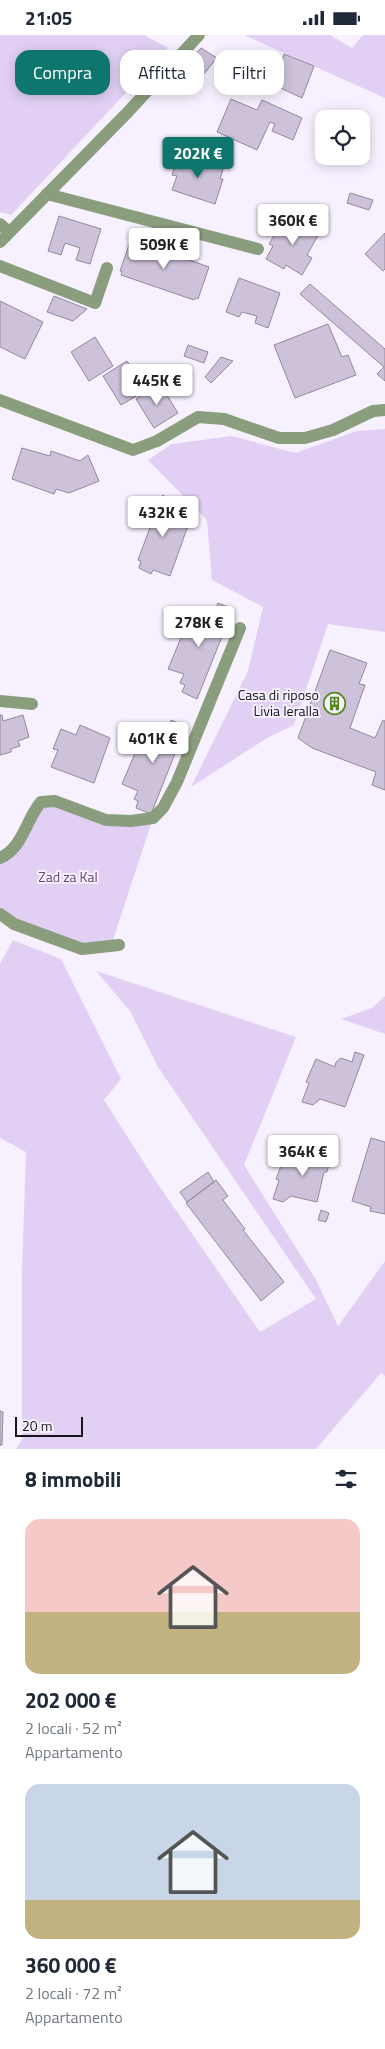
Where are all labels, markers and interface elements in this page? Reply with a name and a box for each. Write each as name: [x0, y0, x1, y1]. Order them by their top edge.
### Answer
text: 21:05: [25, 3, 72, 32]
chip: Compra: [15, 50, 110, 95]
chip: Affitta: [120, 50, 204, 95]
chip: Filtri: [214, 50, 284, 95]
map controls: [315, 110, 370, 165]
button: locate: [315, 110, 370, 165]
pin: 202K €: [157, 137, 239, 179]
text: 202K €: [174, 141, 222, 165]
pin: 360K €: [252, 203, 334, 246]
text: 360K €: [269, 208, 317, 232]
pin: 509K €: [123, 227, 205, 270]
text: 509K €: [140, 232, 188, 256]
pin: 445K €: [116, 363, 198, 406]
text: 445K €: [133, 368, 181, 392]
pin: 432K €: [122, 495, 204, 538]
text: 432K €: [139, 500, 187, 524]
pin: 278K €: [158, 605, 240, 648]
text: 278K €: [175, 610, 223, 634]
place label: Casa di riposo Livia Ieralla: [238, 684, 319, 721]
building icon: Casa di riposo Livia Ieralla: [323, 691, 347, 715]
pin: 401K €: [112, 721, 194, 764]
text: 401K €: [129, 726, 177, 750]
park label: Zad za Kal: [38, 866, 98, 887]
pin: 364K €: [262, 1135, 344, 1177]
text: 364K €: [279, 1139, 327, 1163]
scale bar: [15, 1414, 82, 1437]
text: 20 m: [22, 1415, 52, 1436]
text: 8 immobili: [25, 1463, 121, 1495]
icon: filters: [332, 1465, 360, 1493]
icon: home: [148, 1552, 238, 1642]
text: 202 000 €: [25, 1684, 117, 1716]
text: 2 locali · 52 m²: [25, 1716, 122, 1740]
text: Appartamento: [25, 1740, 123, 1764]
icon: home: [148, 1817, 238, 1907]
text: 360 000 €: [25, 1949, 117, 1981]
text: 2 locali · 72 m²: [25, 1981, 122, 2005]
text: Appartamento: [25, 2005, 123, 2029]

